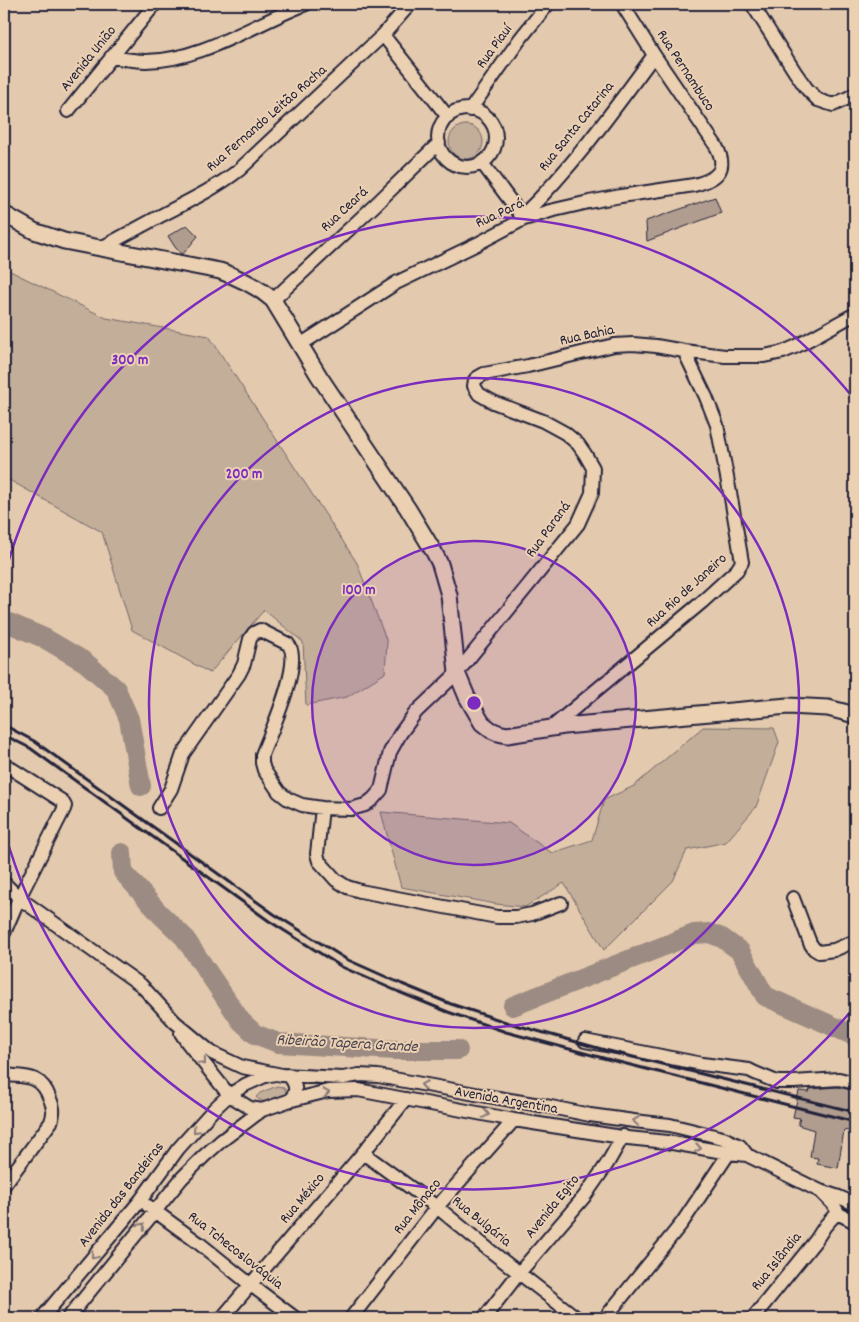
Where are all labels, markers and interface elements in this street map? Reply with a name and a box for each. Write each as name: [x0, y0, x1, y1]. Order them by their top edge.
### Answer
street label: Rua Piauí: [471, 19, 519, 74]
street label: Avenida União: [55, 21, 123, 97]
street label: Rua Pernambuco: [650, 26, 720, 116]
street label: Rua Fernando Leitão Rocha: [202, 60, 333, 178]
street label: Rua Santa Catarina: [534, 77, 621, 177]
street label: Rua Ceará: [316, 182, 374, 238]
street label: Rua Pará: [472, 193, 528, 235]
street label: Rua Bahia: [558, 319, 617, 352]
text: 300 m: [112, 350, 148, 372]
text: 200 m: [226, 464, 262, 486]
street label: Rua Paraná: [521, 497, 577, 563]
street label: Rua Rio de Janeiro: [642, 548, 733, 633]
text: 100 m: [342, 580, 376, 602]
centre of rings: [465, 694, 483, 712]
water label: Ribeirão Tapera Grande: [276, 1029, 419, 1059]
one-way arrow: [197, 1056, 205, 1065]
one-way arrow: [420, 1081, 428, 1091]
street label: Avenida Argentina: [453, 1081, 560, 1121]
one-way arrow: [321, 1088, 330, 1098]
one-way arrow: [481, 1109, 490, 1119]
one-way arrow: [632, 1116, 640, 1127]
one-way arrow: [193, 1125, 202, 1134]
street label: Avenida das Bandeiras: [74, 1138, 170, 1252]
one-way arrow: [694, 1142, 702, 1152]
street label: Rua México: [275, 1169, 331, 1229]
street label: Avenida Egito: [520, 1170, 586, 1244]
street label: Rua Mônaco: [389, 1174, 448, 1240]
street label: Rua Bulgária: [447, 1191, 516, 1253]
street label: Rua Tchecoslováquia: [183, 1207, 288, 1296]
one-way arrow: [137, 1223, 145, 1232]
street label: Rua Islândia: [746, 1227, 808, 1296]
one-way arrow: [90, 1251, 99, 1260]

